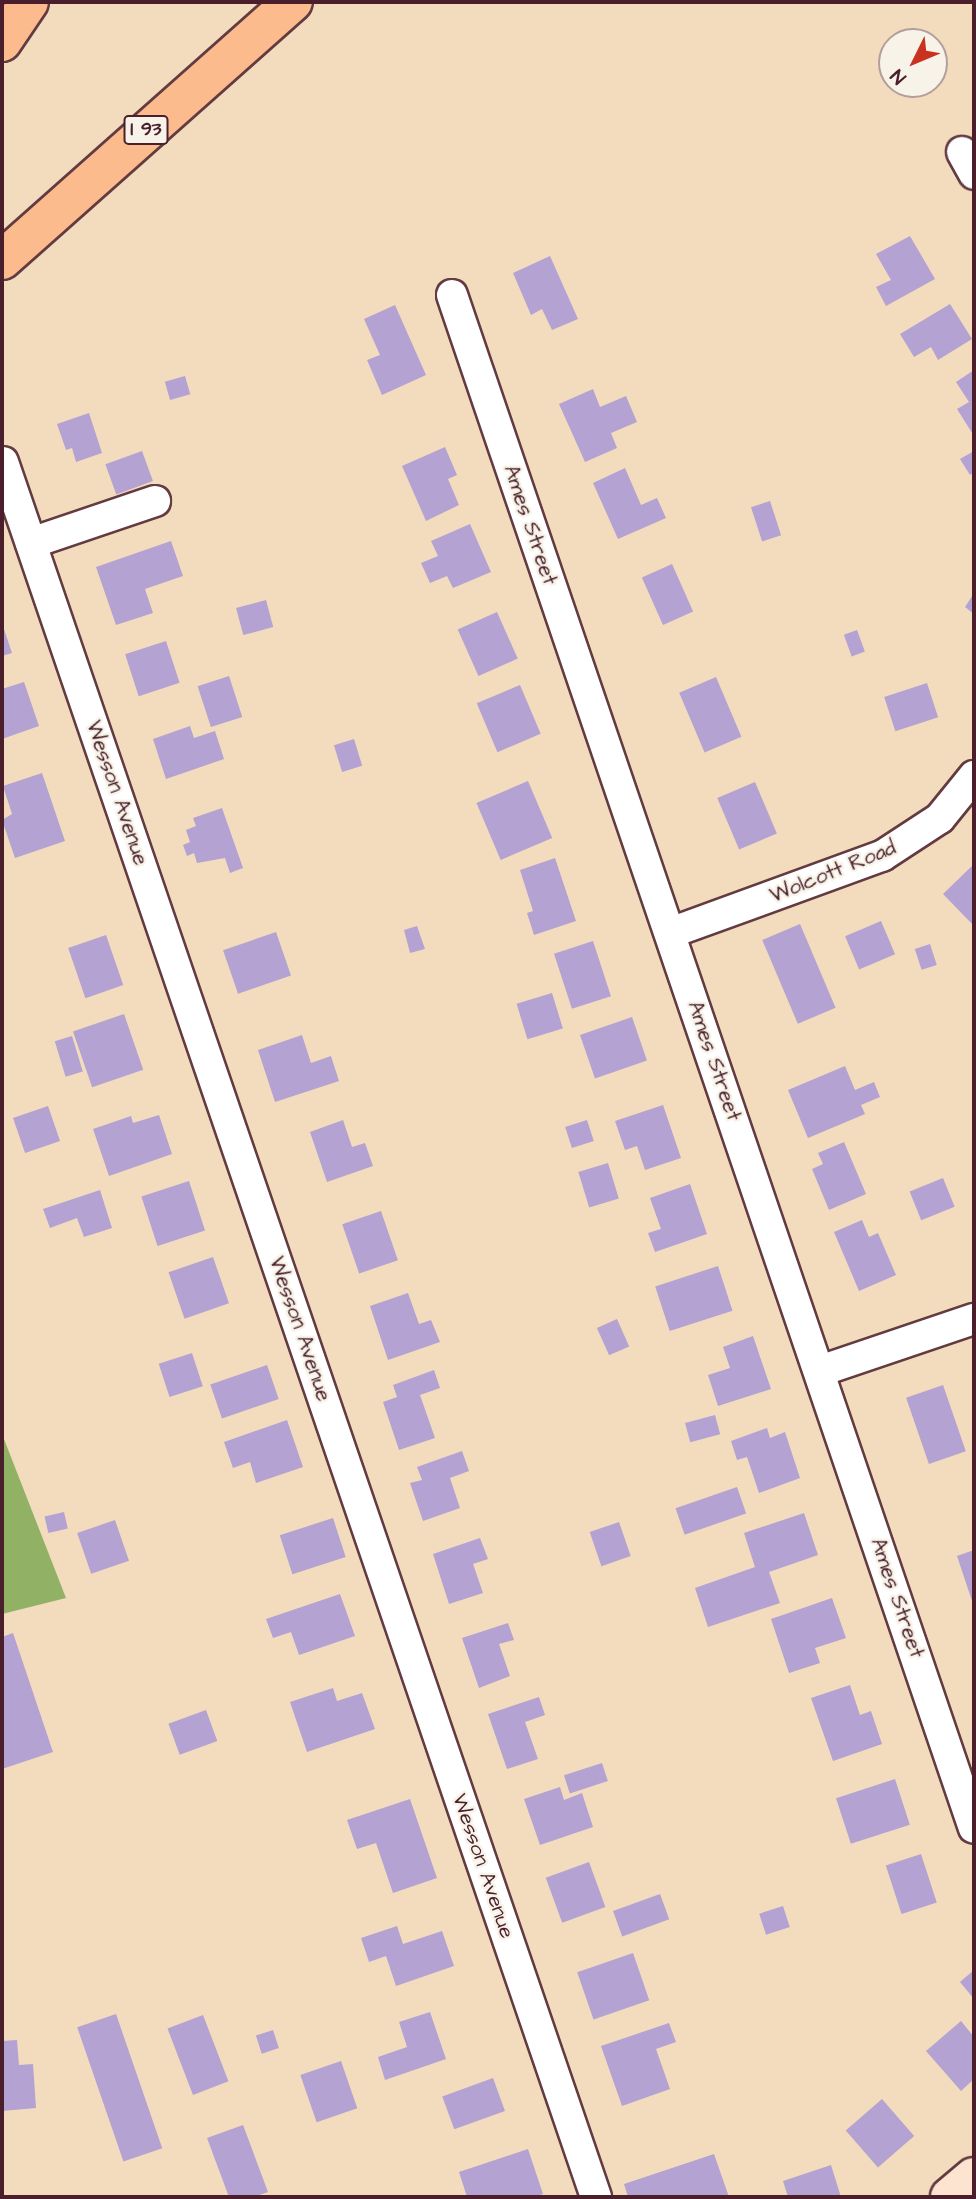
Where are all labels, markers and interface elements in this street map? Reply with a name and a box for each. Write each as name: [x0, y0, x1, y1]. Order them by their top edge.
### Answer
north arrow: [878, 28, 948, 98]
text: N: [885, 63, 913, 90]
road number: I 93: [123, 114, 169, 146]
street label: Ames Street: [498, 462, 562, 588]
street label: Wesson Avenue: [80, 717, 154, 869]
street label: Wolcott Road: [766, 835, 900, 909]
street label: Ames Street: [682, 998, 746, 1124]
street label: Wesson Avenue: [263, 1253, 337, 1405]
street label: Ames Street: [865, 1535, 929, 1661]
street label: Wesson Avenue: [446, 1790, 520, 1942]

